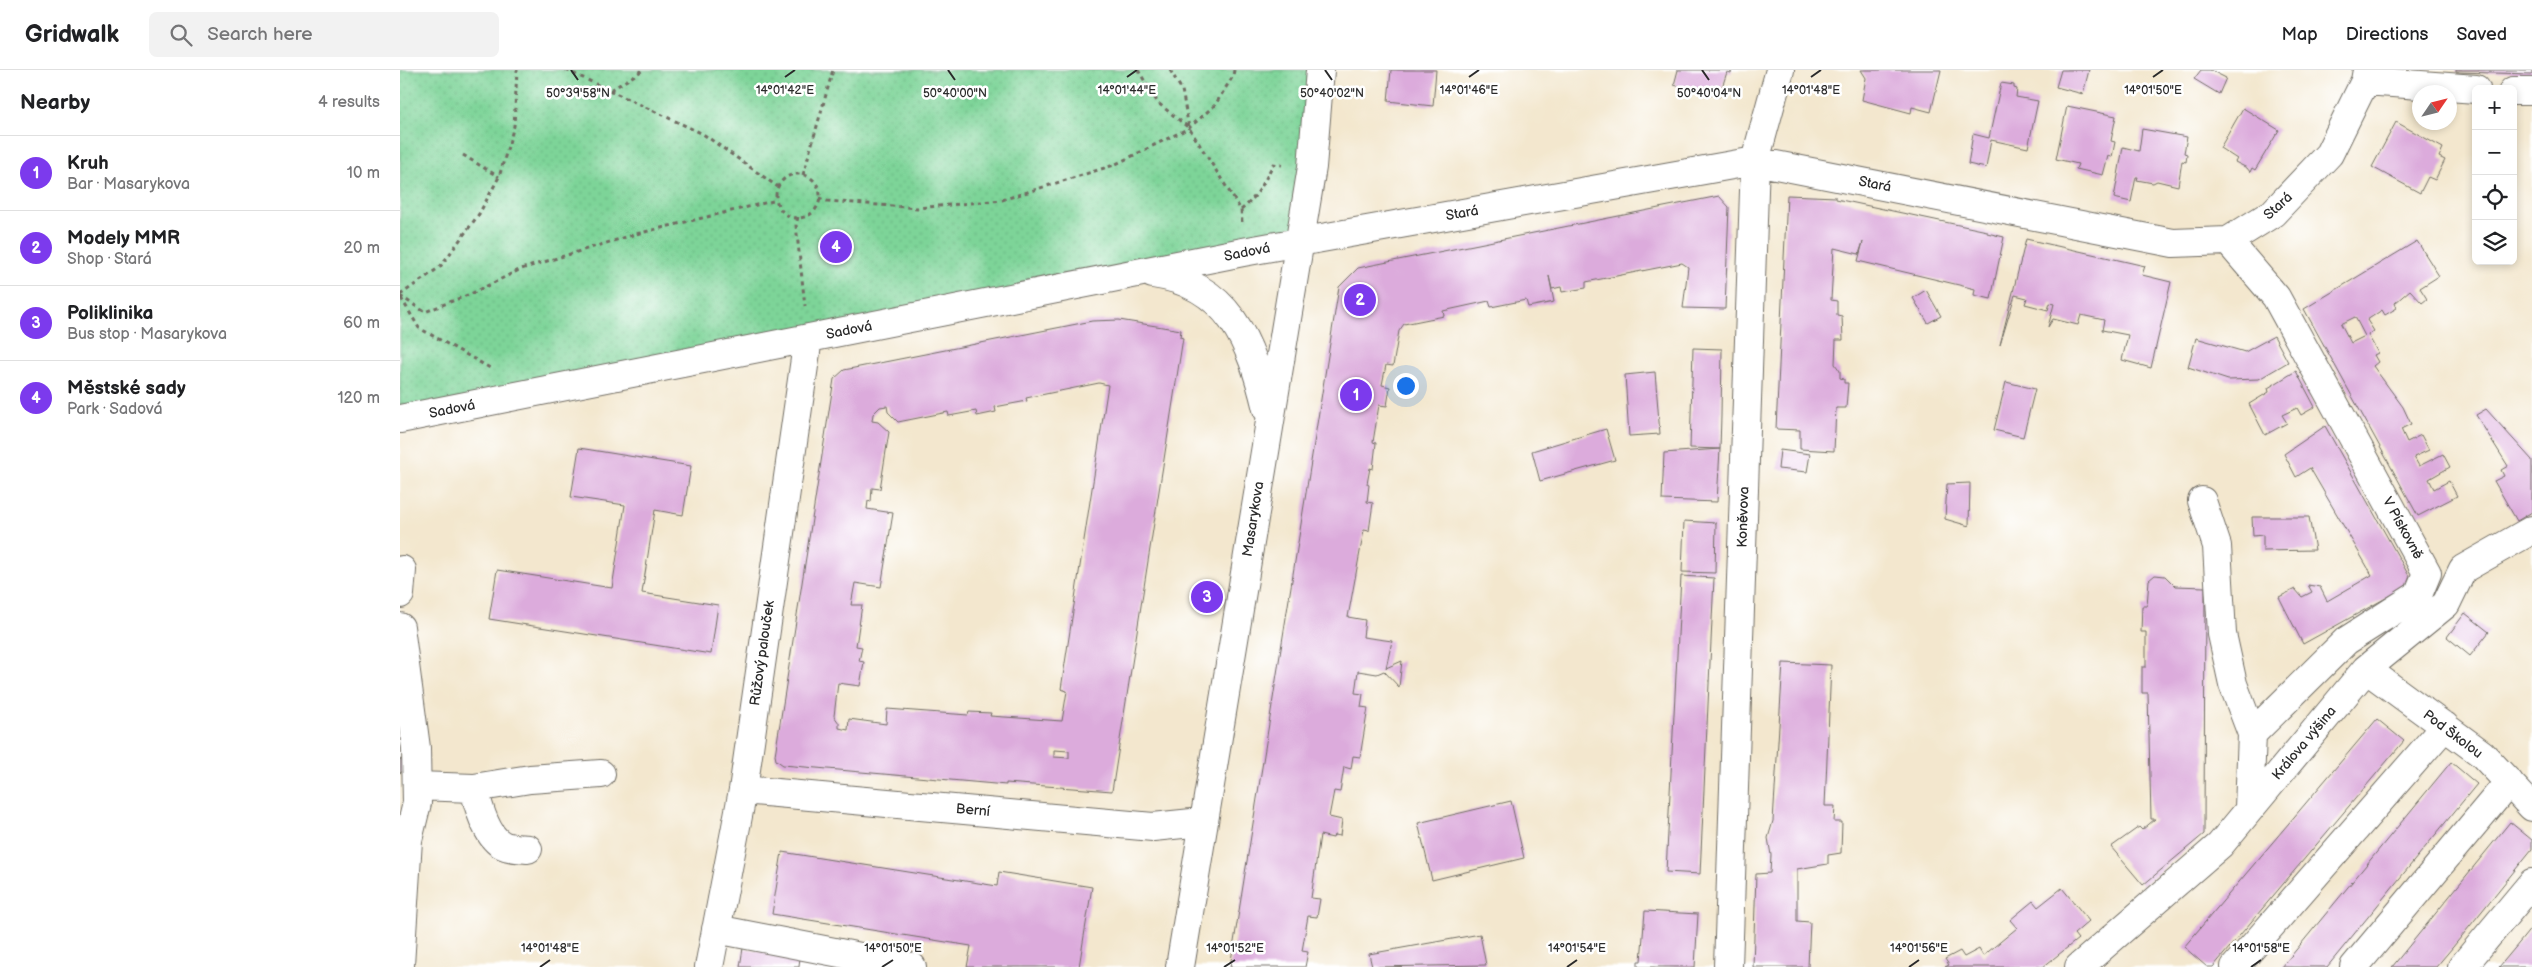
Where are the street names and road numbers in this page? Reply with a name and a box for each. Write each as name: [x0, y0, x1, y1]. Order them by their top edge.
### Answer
street label: Stará: [1857, 173, 1893, 196]
street label: Stará: [2260, 189, 2296, 223]
street label: Stará: [1444, 202, 1480, 224]
street label: Sadová: [1222, 239, 1272, 265]
street label: Sadová: [824, 317, 874, 343]
street label: Sadová: [427, 396, 477, 422]
street label: Masarykova: [1239, 480, 1267, 558]
street label: Koněvova: [1733, 486, 1753, 548]
street label: V Pískovně: [2379, 494, 2427, 562]
street label: Růžový palouček: [746, 599, 778, 707]
street label: Králova výšina: [2268, 703, 2340, 783]
street label: Pod Školou: [2420, 705, 2487, 762]
street label: Berní: [955, 800, 991, 820]

